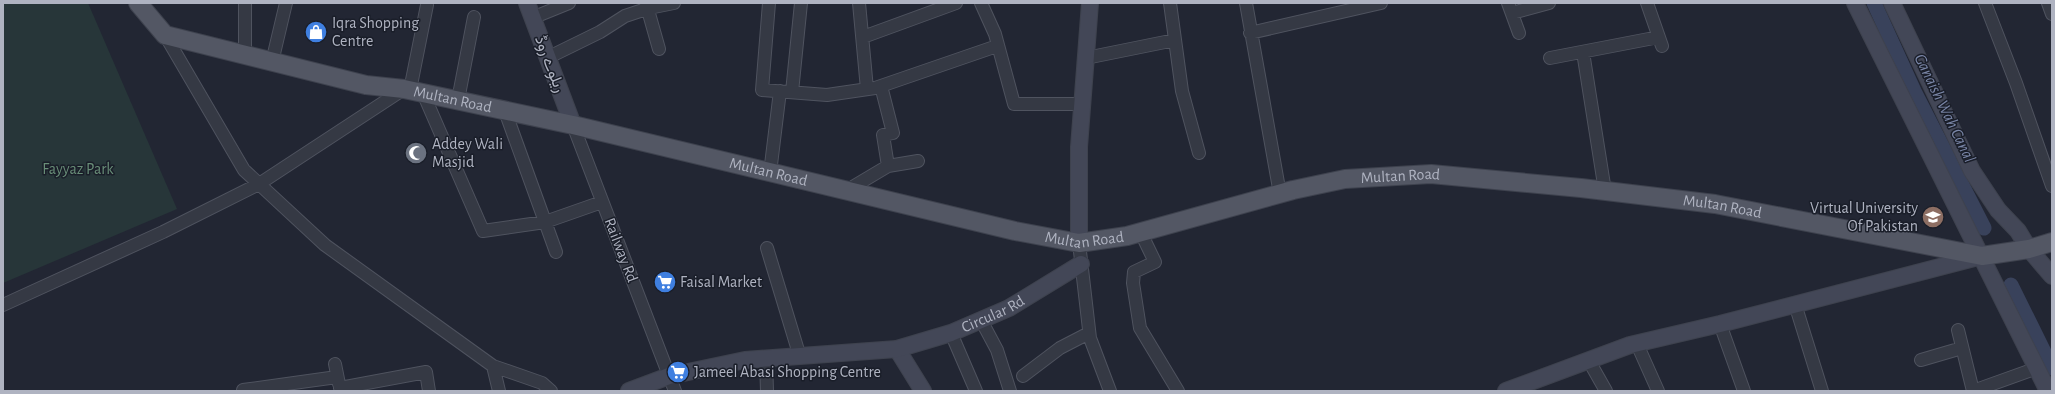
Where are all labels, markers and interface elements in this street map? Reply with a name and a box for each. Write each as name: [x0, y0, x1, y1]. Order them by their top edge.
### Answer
place label: Iqra Shopping Centre: [332, 15, 419, 49]
shop icon: Iqra Shopping Centre: [303, 19, 329, 45]
street label: ریلوے روڈ: [530, 33, 568, 95]
water label: Ganaish Wah Canal: [1911, 51, 1979, 165]
street label: Multan Road: [412, 83, 493, 115]
place label: Addey Wali Masjid: [432, 136, 503, 171]
mosque icon: Addey Wali Masjid: [403, 140, 429, 166]
street label: Multan Road: [728, 155, 809, 189]
park label: Fayyaz Park: [42, 161, 114, 178]
street label: Multan Road: [1360, 166, 1441, 186]
street label: Multan Road: [1682, 192, 1763, 221]
place label: Virtual University Of Pakistan: [1810, 200, 1918, 234]
school or university icon: Virtual University Of Pakistan: [1920, 204, 1946, 230]
street label: Railway Rd: [600, 216, 641, 285]
street label: Multan Road: [1044, 229, 1125, 251]
supermarket icon: Faisal Market: [652, 269, 678, 295]
place label: Faisal Market: [680, 274, 762, 290]
street label: Circular Rd: [959, 293, 1027, 336]
supermarket icon: Jameel Abasi Shopping Centre: [665, 359, 691, 385]
place label: Jameel Abasi Shopping Centre: [694, 364, 881, 380]

